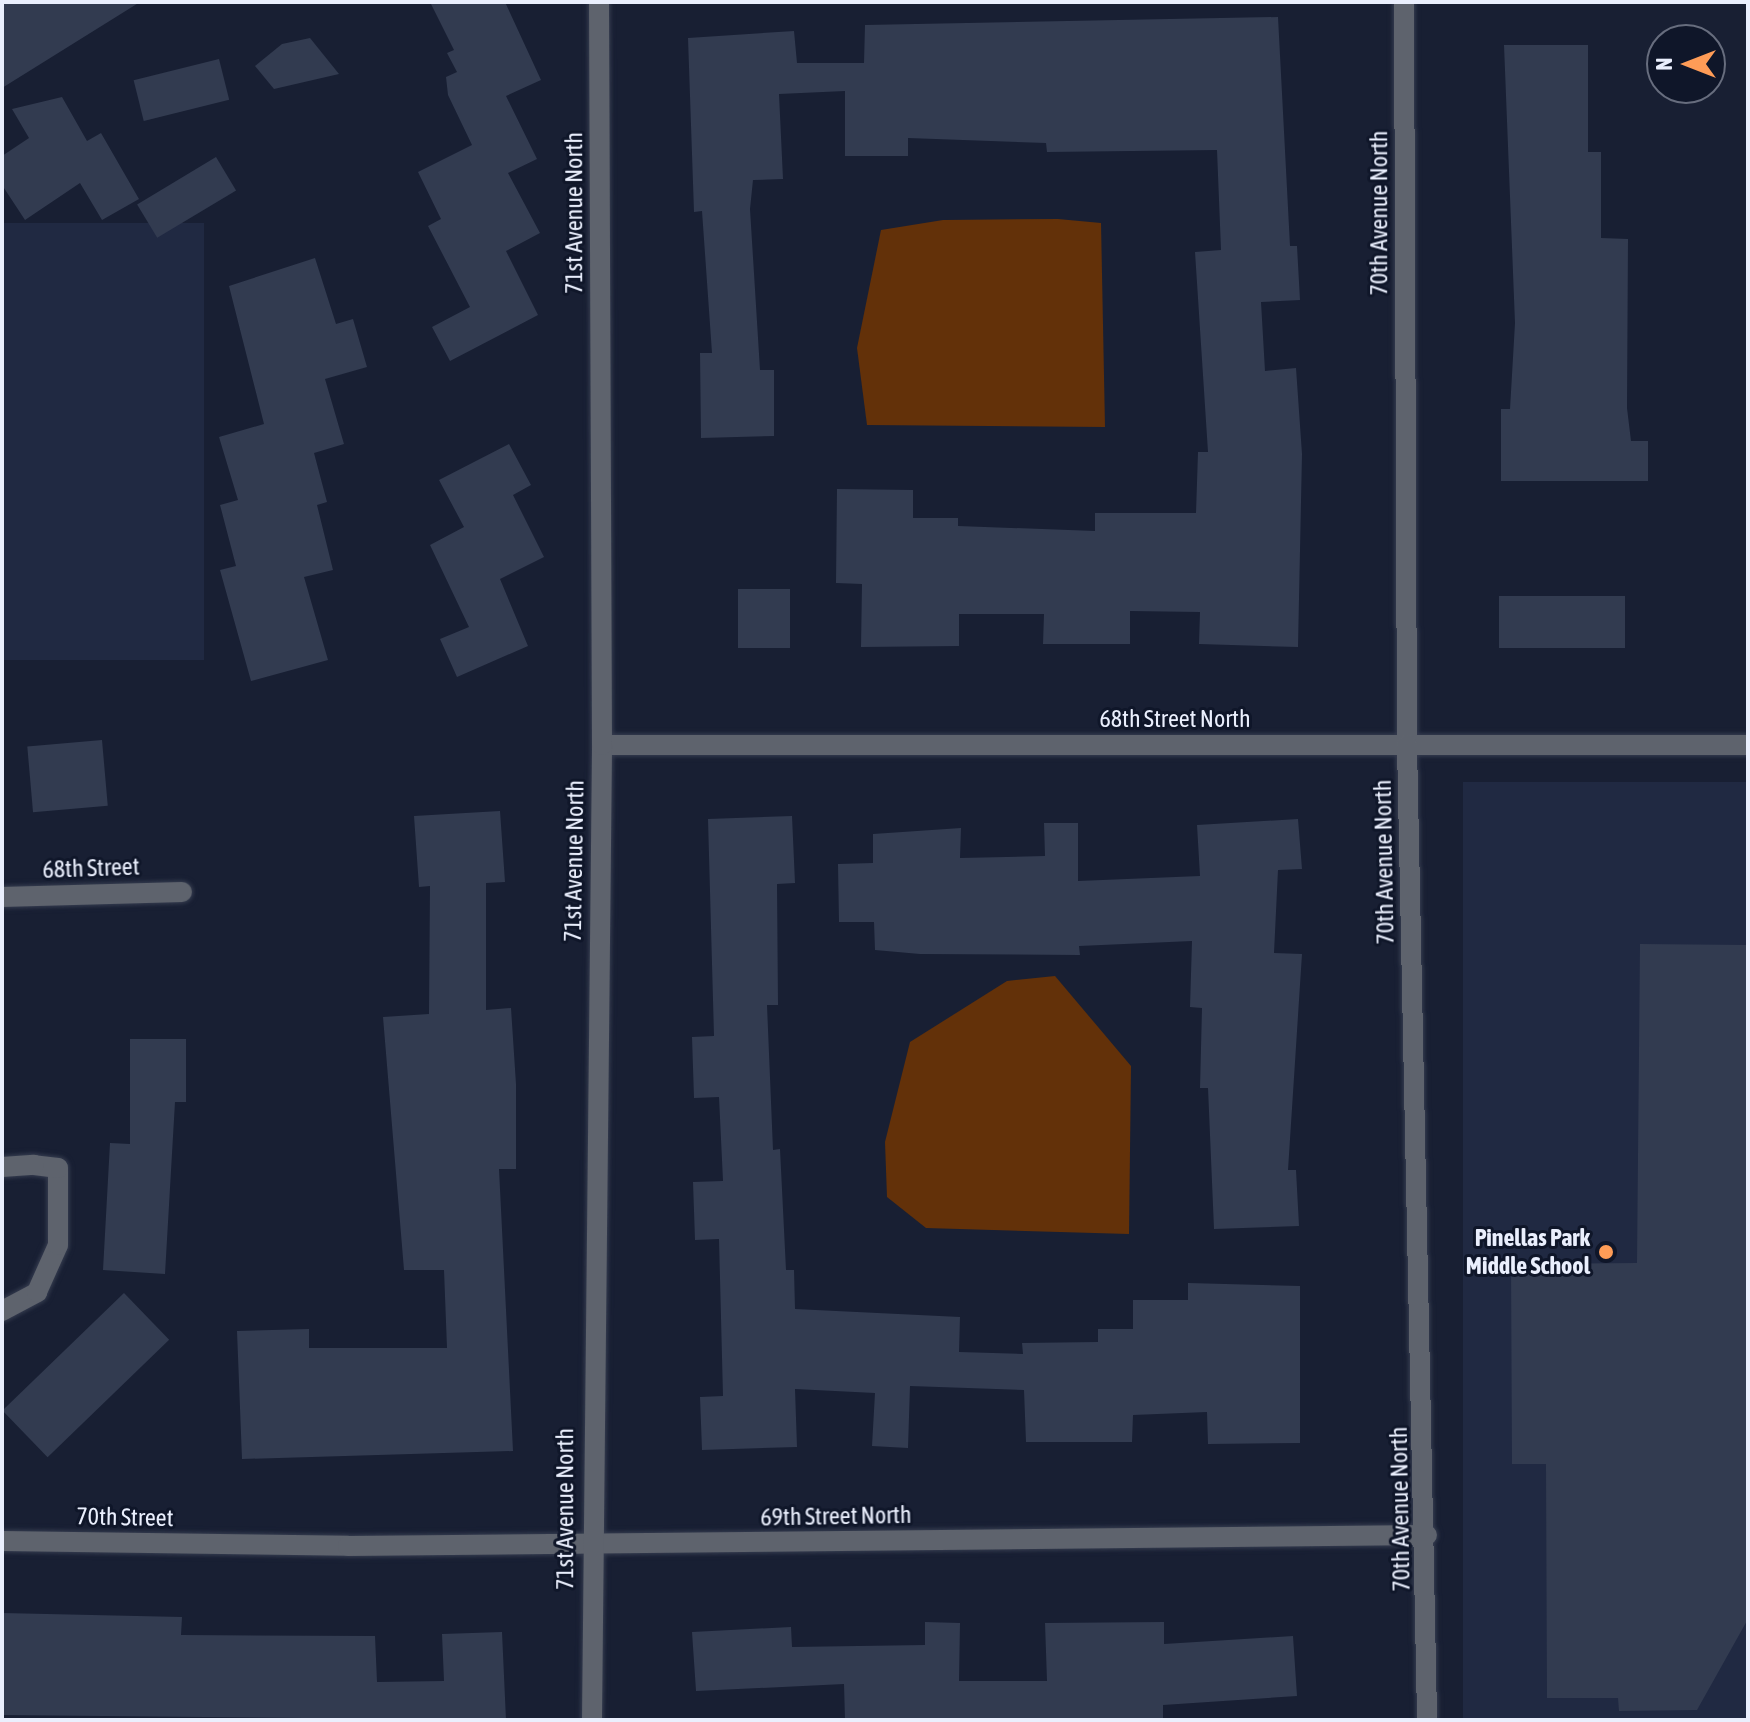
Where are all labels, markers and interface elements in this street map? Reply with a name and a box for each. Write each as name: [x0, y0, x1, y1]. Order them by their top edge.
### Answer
north arrow: [1646, 24, 1726, 104]
text: N: [1651, 58, 1677, 71]
street label: 70th Avenue North: [1365, 131, 1393, 295]
street label: 71st Avenue North: [560, 132, 588, 294]
street label: 68th Street North: [1099, 705, 1251, 733]
street label: 70th Avenue North: [1368, 779, 1400, 945]
street label: 71st Avenue North: [558, 780, 590, 942]
street label: 68th Street: [42, 852, 140, 884]
place label: Pinellas Park Middle School: [1466, 1224, 1590, 1280]
marker: Pinellas Park Middle School: [1597, 1243, 1615, 1261]
street label: 70th Avenue North: [1384, 1426, 1416, 1592]
street label: 71st Avenue North: [551, 1428, 579, 1590]
street label: 69th Street North: [760, 1500, 912, 1532]
street label: 70th Street: [76, 1502, 174, 1532]

